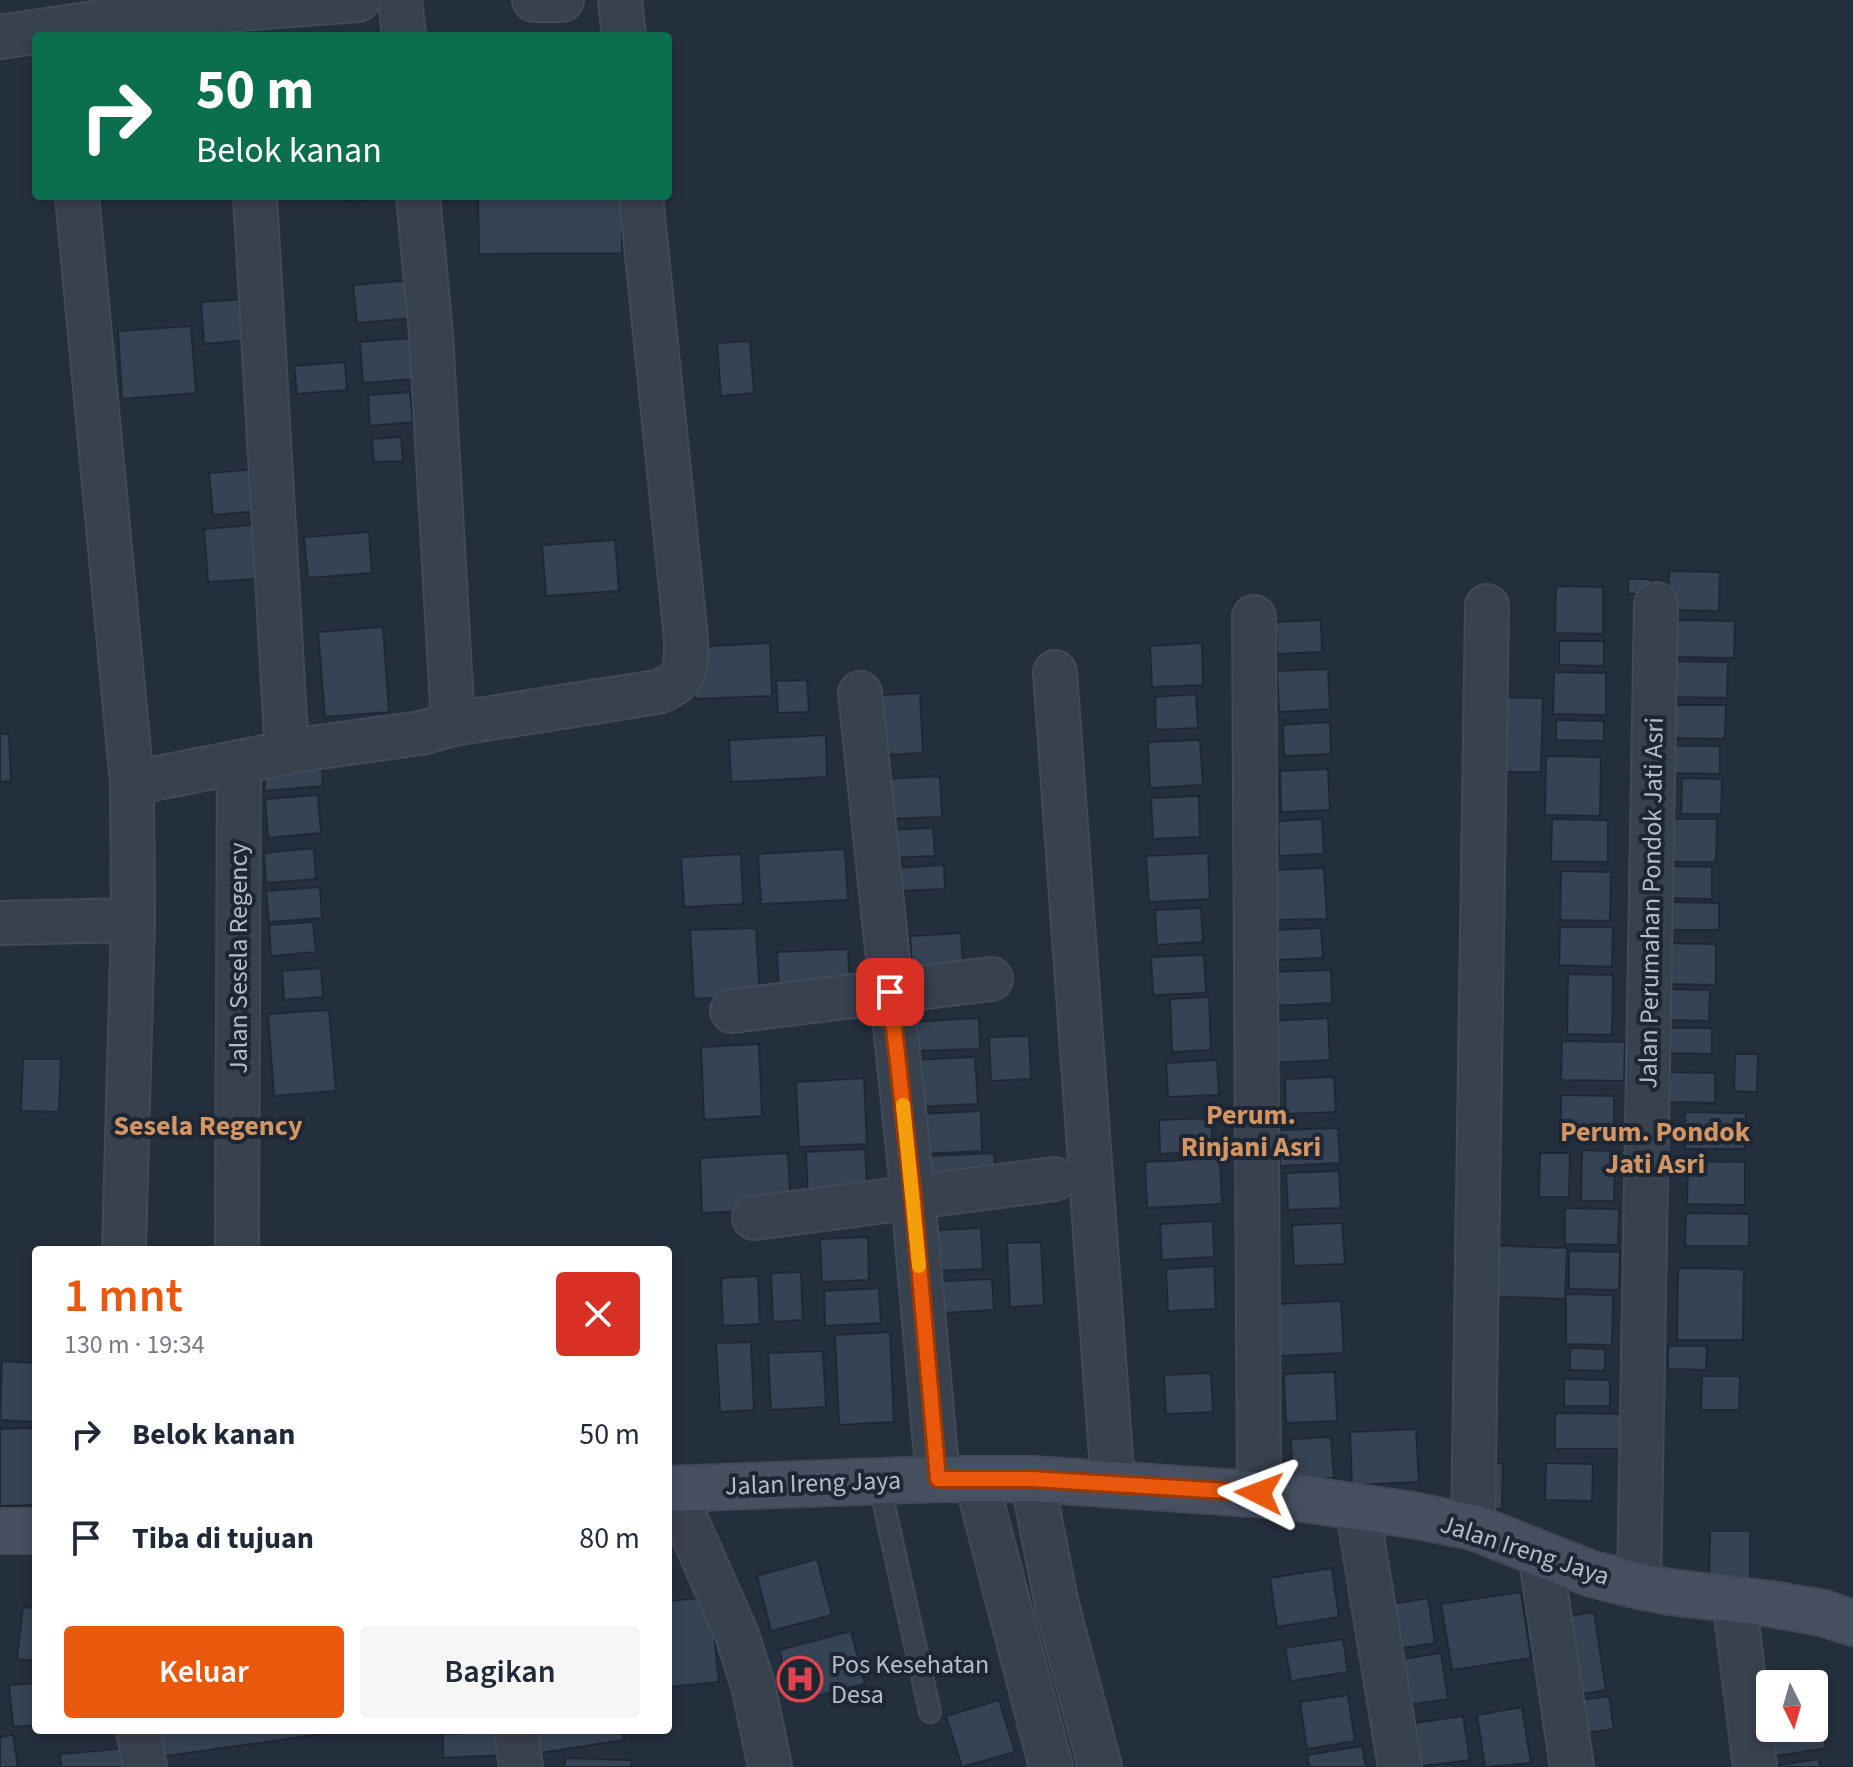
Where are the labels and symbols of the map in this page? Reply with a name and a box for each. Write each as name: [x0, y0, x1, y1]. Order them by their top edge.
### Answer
street label: Jalan Perumahan Pondok Jati Asri: [1629, 717, 1673, 1089]
street label: Jalan Sesela Regency: [220, 842, 257, 1074]
pin: [856, 958, 924, 1026]
district label: Perum. Rinjani Asri: [1181, 1095, 1321, 1167]
district label: Sesela Regency: [113, 1106, 303, 1146]
district label: Perum. Pondok Jati Asri: [1560, 1112, 1751, 1184]
position arrow: [1217, 1451, 1301, 1535]
street label: Jalan Ireng Jaya: [724, 1461, 902, 1505]
street label: Jalan Ireng Jaya: [1436, 1505, 1614, 1595]
place label: Pos Kesehatan Desa: [831, 1646, 989, 1713]
hospital icon: Pos Kesehatan Desa: [776, 1655, 824, 1703]
north arrow: [1756, 1670, 1828, 1742]

